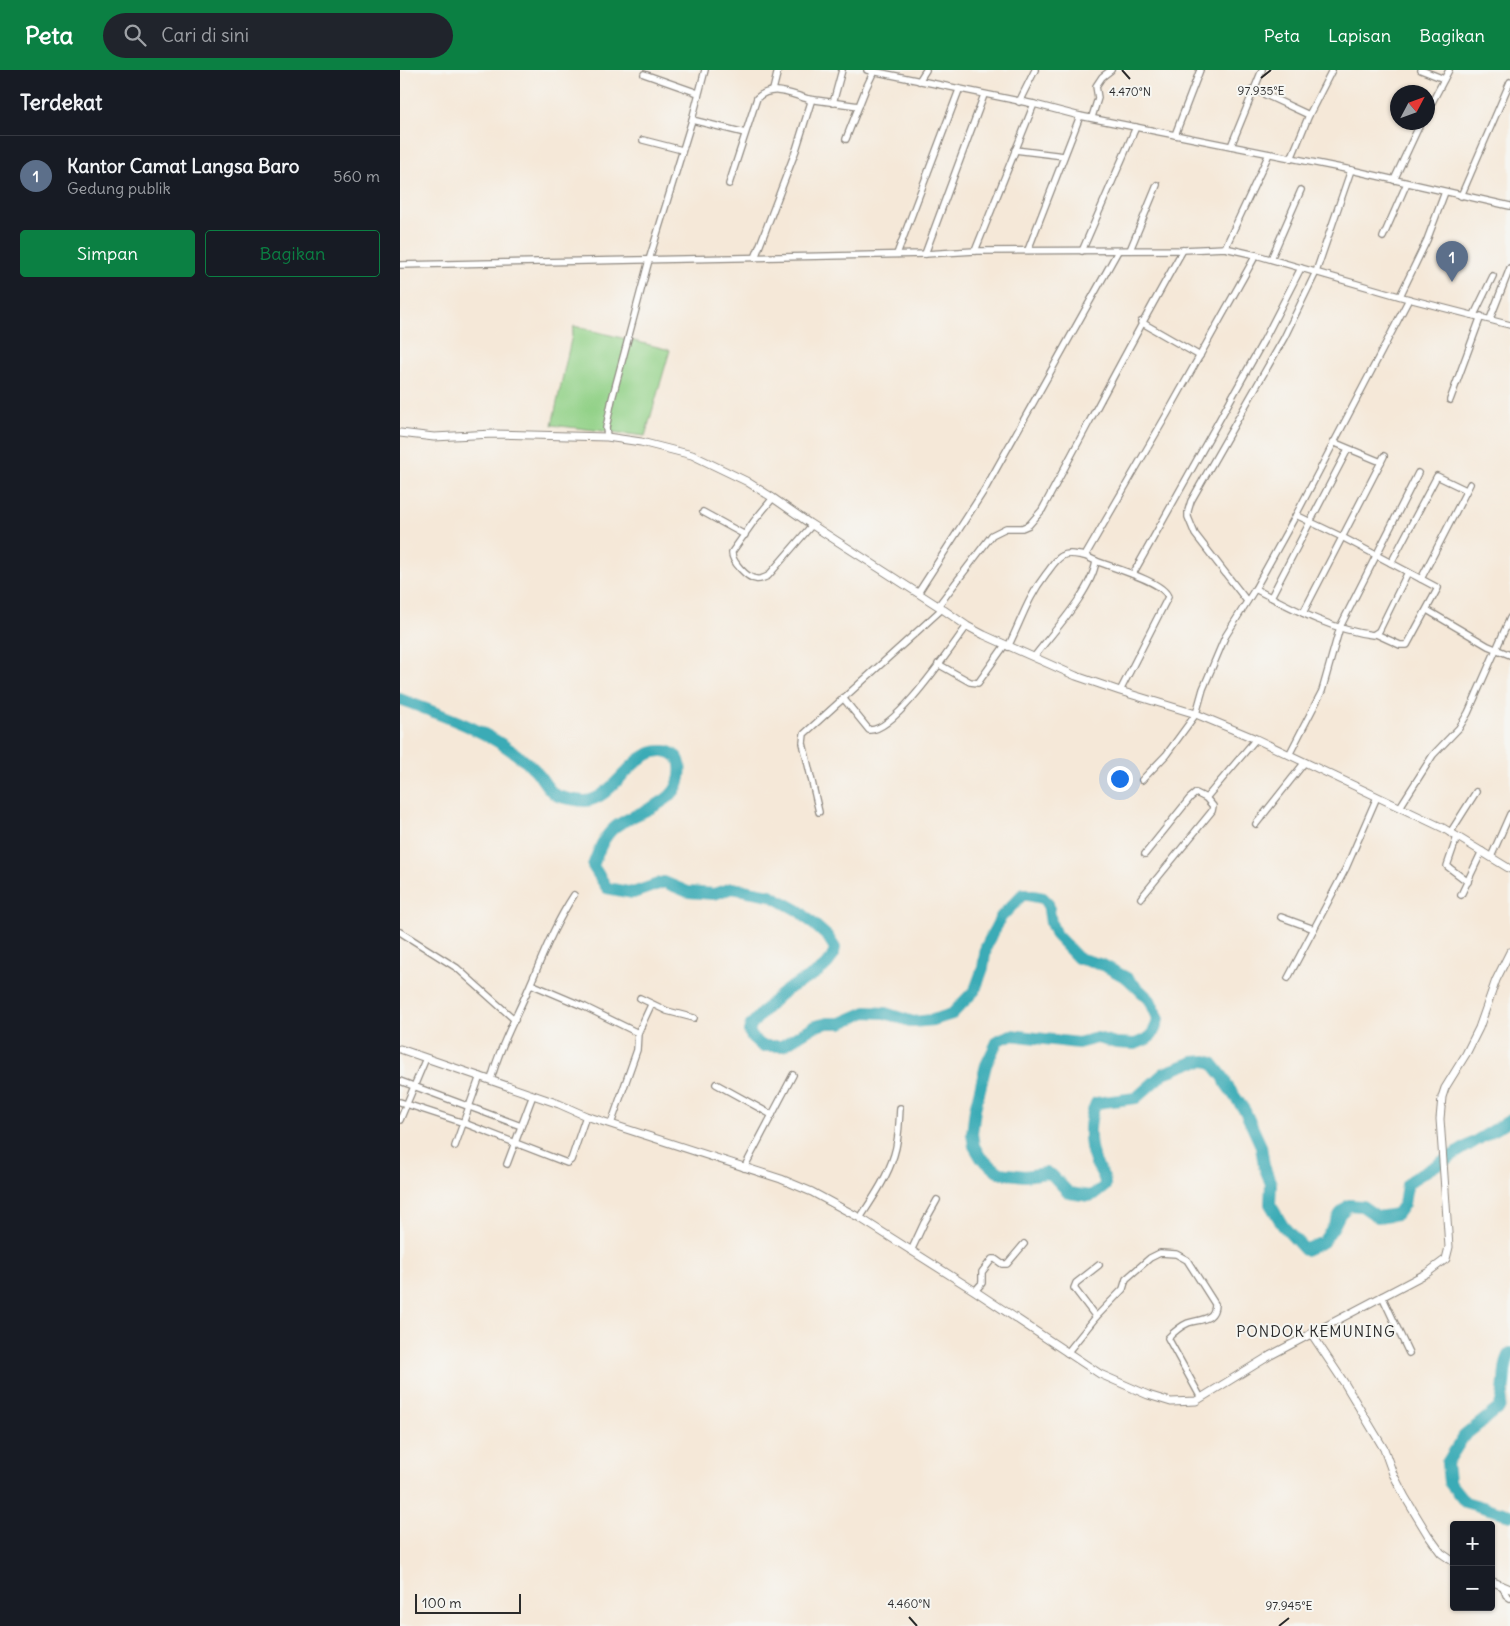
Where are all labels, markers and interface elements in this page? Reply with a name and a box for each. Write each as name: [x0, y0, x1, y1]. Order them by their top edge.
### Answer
search box: [103, 13, 453, 58]
text: Peta: [25, 20, 73, 50]
icon: search: [121, 21, 149, 49]
text: Cari di sini: [161, 23, 249, 47]
text: Peta: [1264, 24, 1300, 47]
text: Lapisan: [1328, 24, 1391, 47]
text: Bagikan: [1419, 24, 1485, 47]
text: 97.935°E: [1238, 83, 1284, 98]
text: 4.470°N: [1109, 84, 1151, 99]
north arrow: [1390, 85, 1435, 130]
text: Terdekat: [20, 89, 102, 116]
text: Kantor Camat Langsa Baro: [67, 154, 300, 178]
text: 1: [33, 166, 39, 186]
text: 560 m: [333, 166, 380, 186]
text: Gedung publik: [67, 178, 171, 198]
button: Simpan: [20, 230, 195, 277]
button: Bagikan: [205, 230, 380, 277]
pin: 1: [1436, 241, 1468, 282]
your location: [1107, 766, 1133, 792]
district label: PONDOK KEMUNING: [1236, 1322, 1396, 1341]
map controls: [1450, 1521, 1495, 1611]
button: +: [1450, 1521, 1495, 1566]
button: −: [1450, 1566, 1495, 1611]
scale bar: [415, 1591, 521, 1614]
text: 100 m: [422, 1594, 462, 1612]
text: 4.460°N: [887, 1596, 931, 1611]
text: 97.945°E: [1265, 1598, 1313, 1613]

